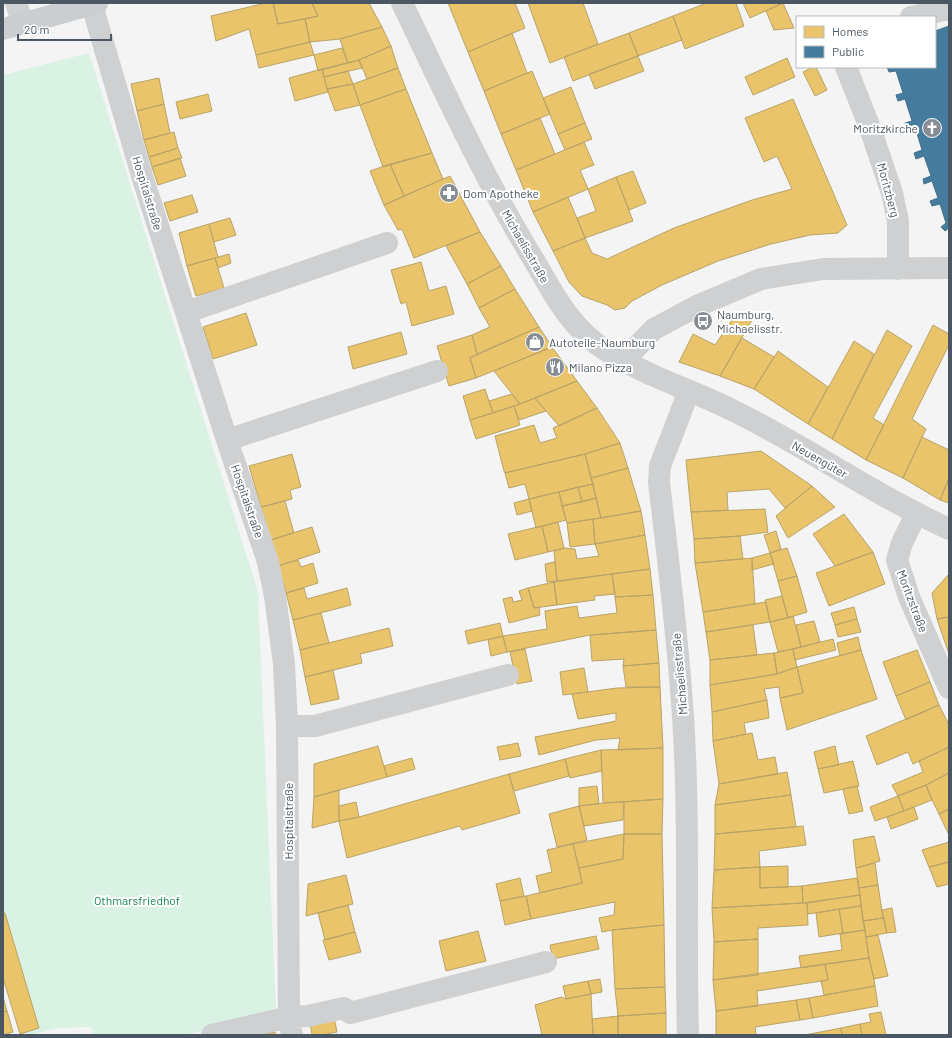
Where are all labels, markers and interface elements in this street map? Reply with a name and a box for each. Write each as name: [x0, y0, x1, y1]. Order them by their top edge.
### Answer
scale bar: [18, 16, 111, 42]
legend: [796, 16, 936, 68]
text: 20 m: [24, 22, 50, 36]
text: Homes: [832, 24, 869, 38]
text: Public: [832, 44, 864, 58]
church icon: Moritzkirche: [921, 117, 943, 139]
place label: Moritzkirche: [853, 121, 918, 135]
street label: Hospitalstraße: [130, 154, 166, 232]
street label: Moritzberg: [875, 161, 903, 219]
pharmacy icon: Dom Apotheke: [438, 182, 460, 204]
place label: Dom Apotheke: [463, 186, 539, 200]
street label: Michaelisstraße: [499, 207, 553, 285]
place label: Naumburg, Michaelisstr.: [717, 307, 783, 335]
bus stop icon: Naumburg, Michaelisstr.: [692, 310, 714, 332]
shop icon: Autoteile-Naumburg: [524, 331, 546, 353]
place label: Autoteile-Naumburg: [549, 335, 655, 349]
restaurant icon: Milano Pizza: [544, 356, 566, 378]
place label: Milano Pizza: [569, 360, 632, 374]
street label: Neuengüter: [790, 438, 851, 481]
street label: Hospitalstraße: [229, 462, 267, 540]
street label: Moritzstraße: [895, 568, 931, 634]
street label: Michaelisstraße: [668, 633, 690, 715]
street label: Hospitalstraße: [281, 783, 295, 859]
park label: Othmarsfriedhof: [94, 893, 180, 907]

